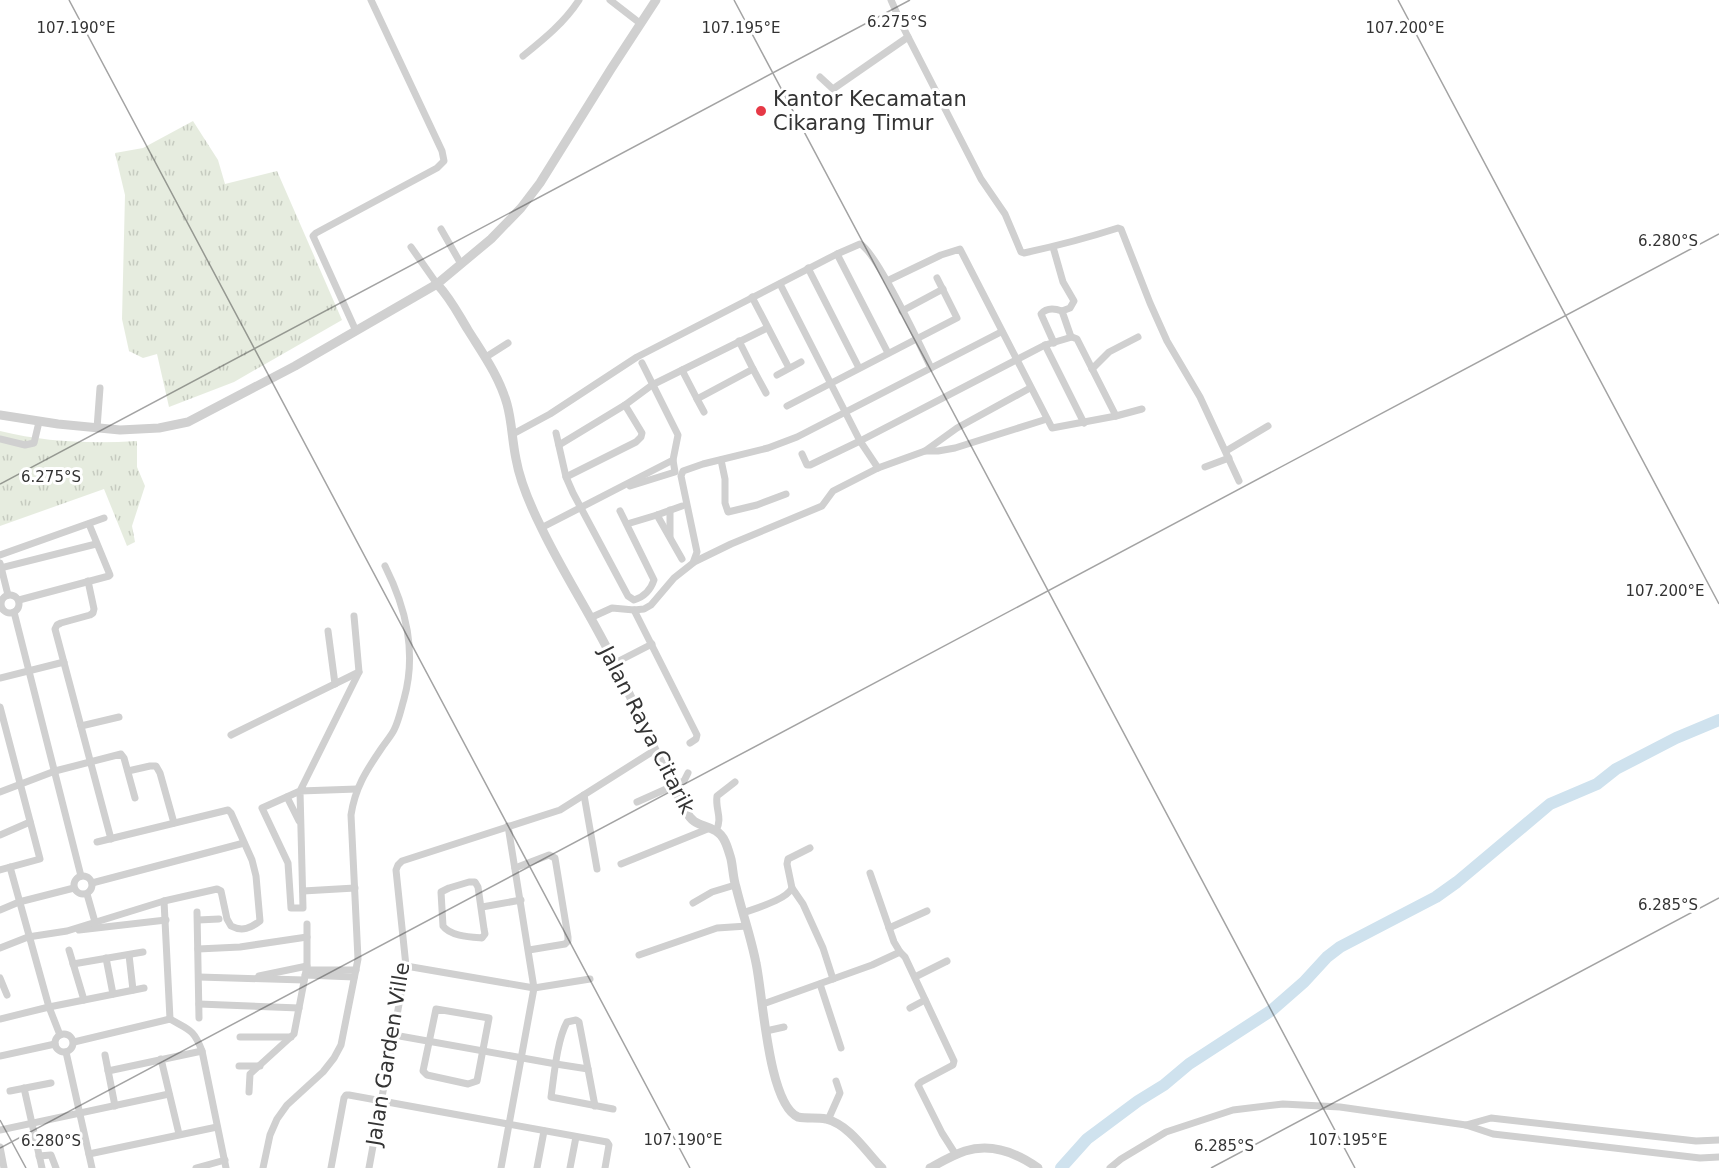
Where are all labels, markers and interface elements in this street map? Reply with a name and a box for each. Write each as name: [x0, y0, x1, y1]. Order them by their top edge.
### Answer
text: 6.275°S: [867, 13, 927, 31]
text: 107.190°E: [36, 19, 116, 37]
text: 107.195°E: [701, 19, 781, 37]
text: 107.200°E: [1365, 19, 1445, 37]
place label: Kantor Kecamatan Cikarang Timur: [773, 87, 967, 135]
marker: Kantor Kecamatan Cikarang Timur: [754, 104, 768, 118]
text: 6.280°S: [1638, 232, 1698, 250]
text: 6.275°S: [21, 468, 81, 486]
text: 107.200°E: [1625, 582, 1705, 600]
street label: Jalan Raya Citarik: [593, 640, 700, 819]
text: 6.285°S: [1638, 896, 1698, 914]
street label: Jalan Garden Ville: [361, 960, 414, 1150]
text: 107.190°E: [643, 1131, 723, 1149]
text: 107.195°E: [1308, 1131, 1388, 1149]
text: 6.280°S: [21, 1132, 81, 1150]
text: 6.285°S: [1194, 1137, 1254, 1155]

